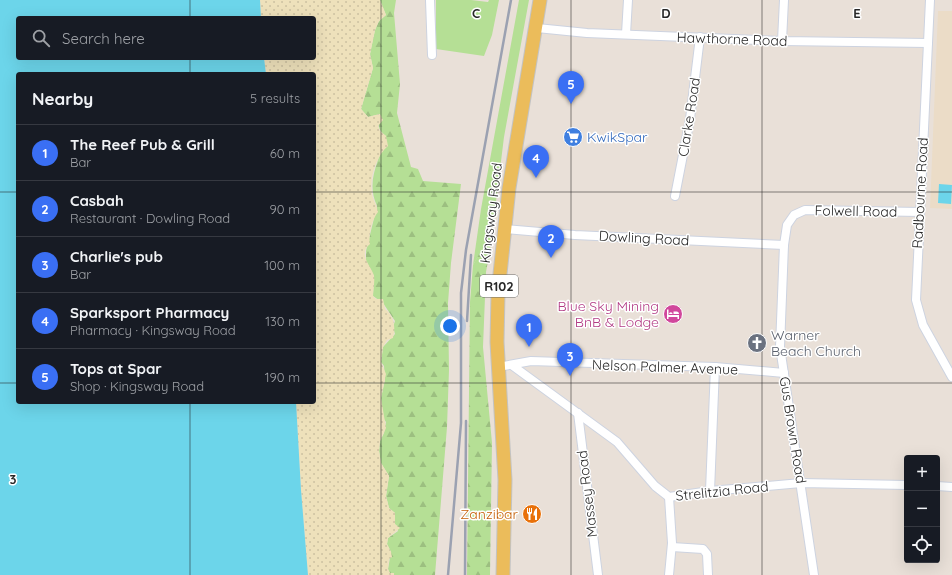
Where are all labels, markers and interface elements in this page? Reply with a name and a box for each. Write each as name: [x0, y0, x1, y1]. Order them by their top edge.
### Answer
text: C: [472, 5, 480, 21]
text: D: [661, 5, 671, 21]
text: E: [853, 5, 861, 21]
search box: [16, 16, 316, 60]
icon: search: [30, 27, 52, 49]
street label: Hawthorne Road: [676, 28, 788, 50]
text: Search here: [62, 29, 145, 48]
pin: 5: [558, 71, 584, 104]
street label: Clarke Road: [674, 76, 704, 158]
text: Nearby: [32, 88, 93, 109]
text: 5 results: [250, 90, 300, 106]
supermarket icon: KwikSpar: [562, 126, 584, 148]
place label: KwikSpar: [587, 128, 648, 146]
text: The Reef Pub & Grill: [70, 135, 215, 154]
street label: Radbourne Road: [908, 137, 932, 249]
text: 1: [42, 145, 48, 161]
text: 60 m: [270, 145, 300, 161]
pin: 4: [523, 145, 549, 178]
text: Bar: [70, 154, 91, 170]
street label: Kingsway Road: [476, 162, 506, 264]
text: Casbah: [70, 191, 124, 210]
text: 2: [41, 201, 49, 217]
text: 90 m: [270, 201, 300, 217]
street label: Folwell Road: [815, 201, 897, 221]
text: Restaurant · Dowling Road: [70, 210, 230, 226]
pin: 2: [538, 225, 564, 258]
street label: Dowling Road: [598, 227, 690, 249]
text: Charlie's pub: [70, 247, 163, 266]
text: 3: [42, 257, 48, 273]
text: 100 m: [264, 257, 300, 273]
text: Bar: [70, 266, 91, 282]
road number: R102: [480, 275, 518, 297]
place label: Blue Sky Mining BnB & Lodge: [557, 297, 659, 331]
text: Sparksport Pharmacy: [70, 303, 229, 322]
hotel icon: Blue Sky Mining BnB & Lodge: [662, 303, 684, 325]
text: 4: [41, 313, 49, 329]
text: 130 m: [265, 313, 300, 329]
pin: 1: [516, 314, 542, 347]
your location: [440, 316, 460, 336]
text: Pharmacy · Kingsway Road: [70, 322, 236, 338]
place label: Warner Beach Church: [771, 326, 861, 360]
church icon: Warner Beach Church: [746, 332, 768, 354]
pin: 3: [557, 343, 583, 376]
street label: Nelson Palmer Avenue: [592, 355, 738, 379]
text: Tops at Spar: [70, 359, 162, 378]
text: 5: [41, 369, 49, 385]
text: 190 m: [265, 369, 300, 385]
street label: Gus Brown Road: [776, 375, 810, 485]
text: Shop · Kingsway Road: [70, 378, 204, 394]
street label: Massey Road: [573, 449, 601, 539]
map controls: [904, 455, 940, 563]
button: +: [904, 455, 940, 491]
text: 3: [10, 471, 17, 487]
street label: Strelitzia Road: [675, 477, 769, 505]
button: −: [904, 491, 940, 527]
restaurant icon: Zanzibar: [521, 503, 543, 525]
place label: Zanzibar: [460, 505, 519, 523]
button: locate: [904, 527, 940, 563]

